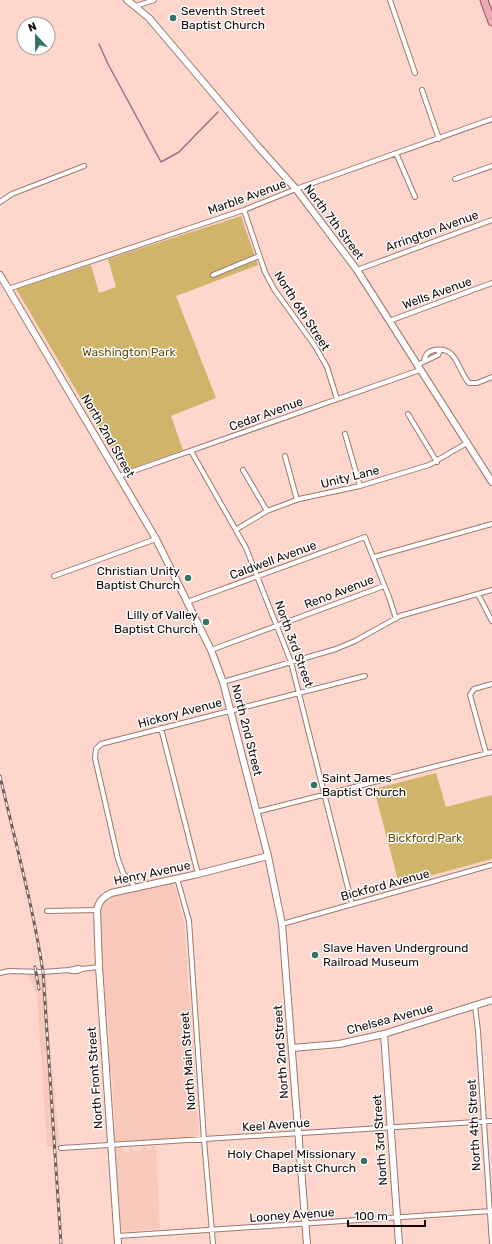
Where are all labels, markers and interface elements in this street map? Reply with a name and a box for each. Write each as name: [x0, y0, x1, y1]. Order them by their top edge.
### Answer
place label: Seventh Street Baptist Church: [181, 4, 265, 32]
marker: Seventh Street Baptist Church: [168, 13, 178, 23]
north arrow: [16, 16, 56, 56]
text: N: [26, 20, 39, 35]
street label: Marble Avenue: [206, 176, 288, 218]
street label: North 7th Street: [301, 182, 367, 263]
street label: Arrington Avenue: [384, 208, 481, 254]
street label: North 6th Street: [271, 269, 333, 353]
street label: Wells Avenue: [400, 274, 474, 312]
park label: Washington Park: [82, 345, 177, 359]
street label: North 2nd Street: [78, 392, 138, 480]
street label: Cedar Avenue: [227, 394, 305, 434]
street label: Unity Lane: [319, 463, 381, 491]
street label: Caldwell Avenue: [228, 538, 319, 582]
place label: Christian Unity Baptist Church: [96, 564, 180, 592]
street label: Reno Avenue: [302, 572, 376, 612]
marker: Christian Unity Baptist Church: [183, 573, 193, 583]
street label: North 3rd Street: [272, 599, 316, 690]
place label: Lilly of Valley Baptist Church: [114, 608, 198, 636]
marker: Lilly of Valley Baptist Church: [201, 617, 211, 627]
street label: North 2nd Street: [229, 683, 265, 778]
street label: Hickory Avenue: [136, 695, 224, 731]
place label: Saint James Baptist Church: [322, 771, 406, 799]
marker: Saint James Baptist Church: [309, 780, 319, 790]
park label: Bickford Park: [388, 831, 463, 845]
street label: Henry Avenue: [112, 858, 192, 888]
street label: Bickford Avenue: [339, 866, 431, 904]
place label: Slave Haven Underground Railroad Museum: [323, 941, 469, 969]
marker: Slave Haven Underground Railroad Museum: [310, 950, 320, 960]
street label: Chelsea Avenue: [345, 1001, 435, 1037]
street label: North 2nd Street: [271, 1004, 291, 1099]
street label: North Main Street: [178, 1011, 198, 1111]
street label: North Front Street: [84, 1026, 106, 1130]
street label: North 4th Street: [465, 1078, 483, 1171]
street label: North 3rd Street: [370, 1094, 390, 1186]
street label: Keel Avenue: [242, 1116, 311, 1134]
place label: Holy Chapel Missionary Baptist Church: [227, 1147, 356, 1175]
marker: Holy Chapel Missionary Baptist Church: [359, 1156, 369, 1166]
scale bar: [348, 1202, 425, 1228]
street label: Looney Avenue: [249, 1205, 335, 1225]
text: 100 m: [354, 1209, 388, 1223]

